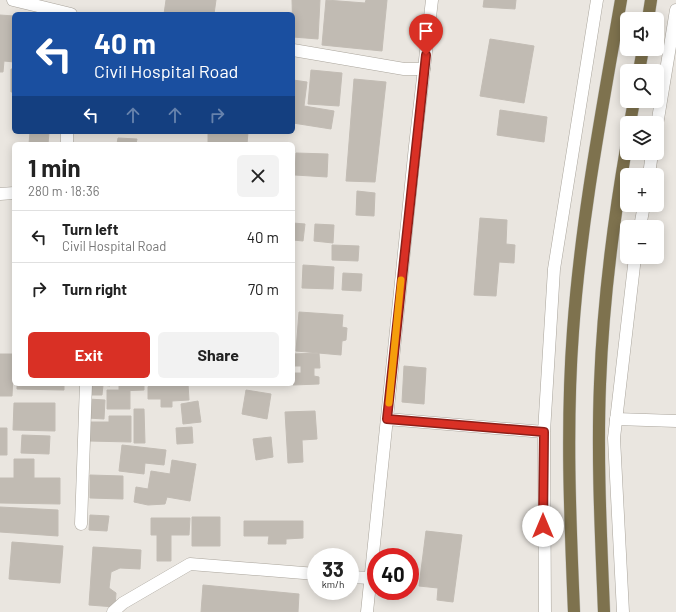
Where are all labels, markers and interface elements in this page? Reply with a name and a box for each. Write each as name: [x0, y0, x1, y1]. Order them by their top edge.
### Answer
map controls: [620, 12, 664, 264]
button: sound: [620, 12, 664, 56]
pin: [409, 14, 443, 55]
icon: arrive: [415, 20, 437, 42]
text: 40 m: [94, 26, 156, 60]
icon: left: [28, 28, 80, 80]
text: Civil Hospital Road: [94, 60, 238, 82]
button: search: [620, 64, 664, 108]
icon: left: [80, 104, 102, 126]
icon: ahead: [122, 104, 144, 126]
icon: ahead: [164, 104, 186, 126]
icon: right: [206, 104, 228, 126]
button: layers: [620, 116, 664, 160]
text: 1 min: [28, 153, 81, 182]
button: close: [237, 155, 279, 197]
button: +: [620, 168, 664, 212]
text: 280 m · 18:36: [28, 183, 100, 199]
text: Turn left: [62, 220, 118, 238]
button: −: [620, 220, 664, 264]
icon: left: [28, 226, 50, 248]
text: 40 m: [247, 228, 279, 246]
text: Civil Hospital Road: [62, 238, 166, 254]
icon: right: [28, 278, 50, 300]
text: Turn right: [62, 280, 127, 298]
text: 70 m: [248, 280, 279, 298]
button: Exit: [28, 332, 150, 378]
button: Share: [158, 332, 279, 378]
position arrow: [522, 505, 564, 547]
speed limit sign: 40: [367, 548, 419, 600]
text: 33: [322, 557, 344, 581]
text: km/h: [322, 578, 344, 590]

